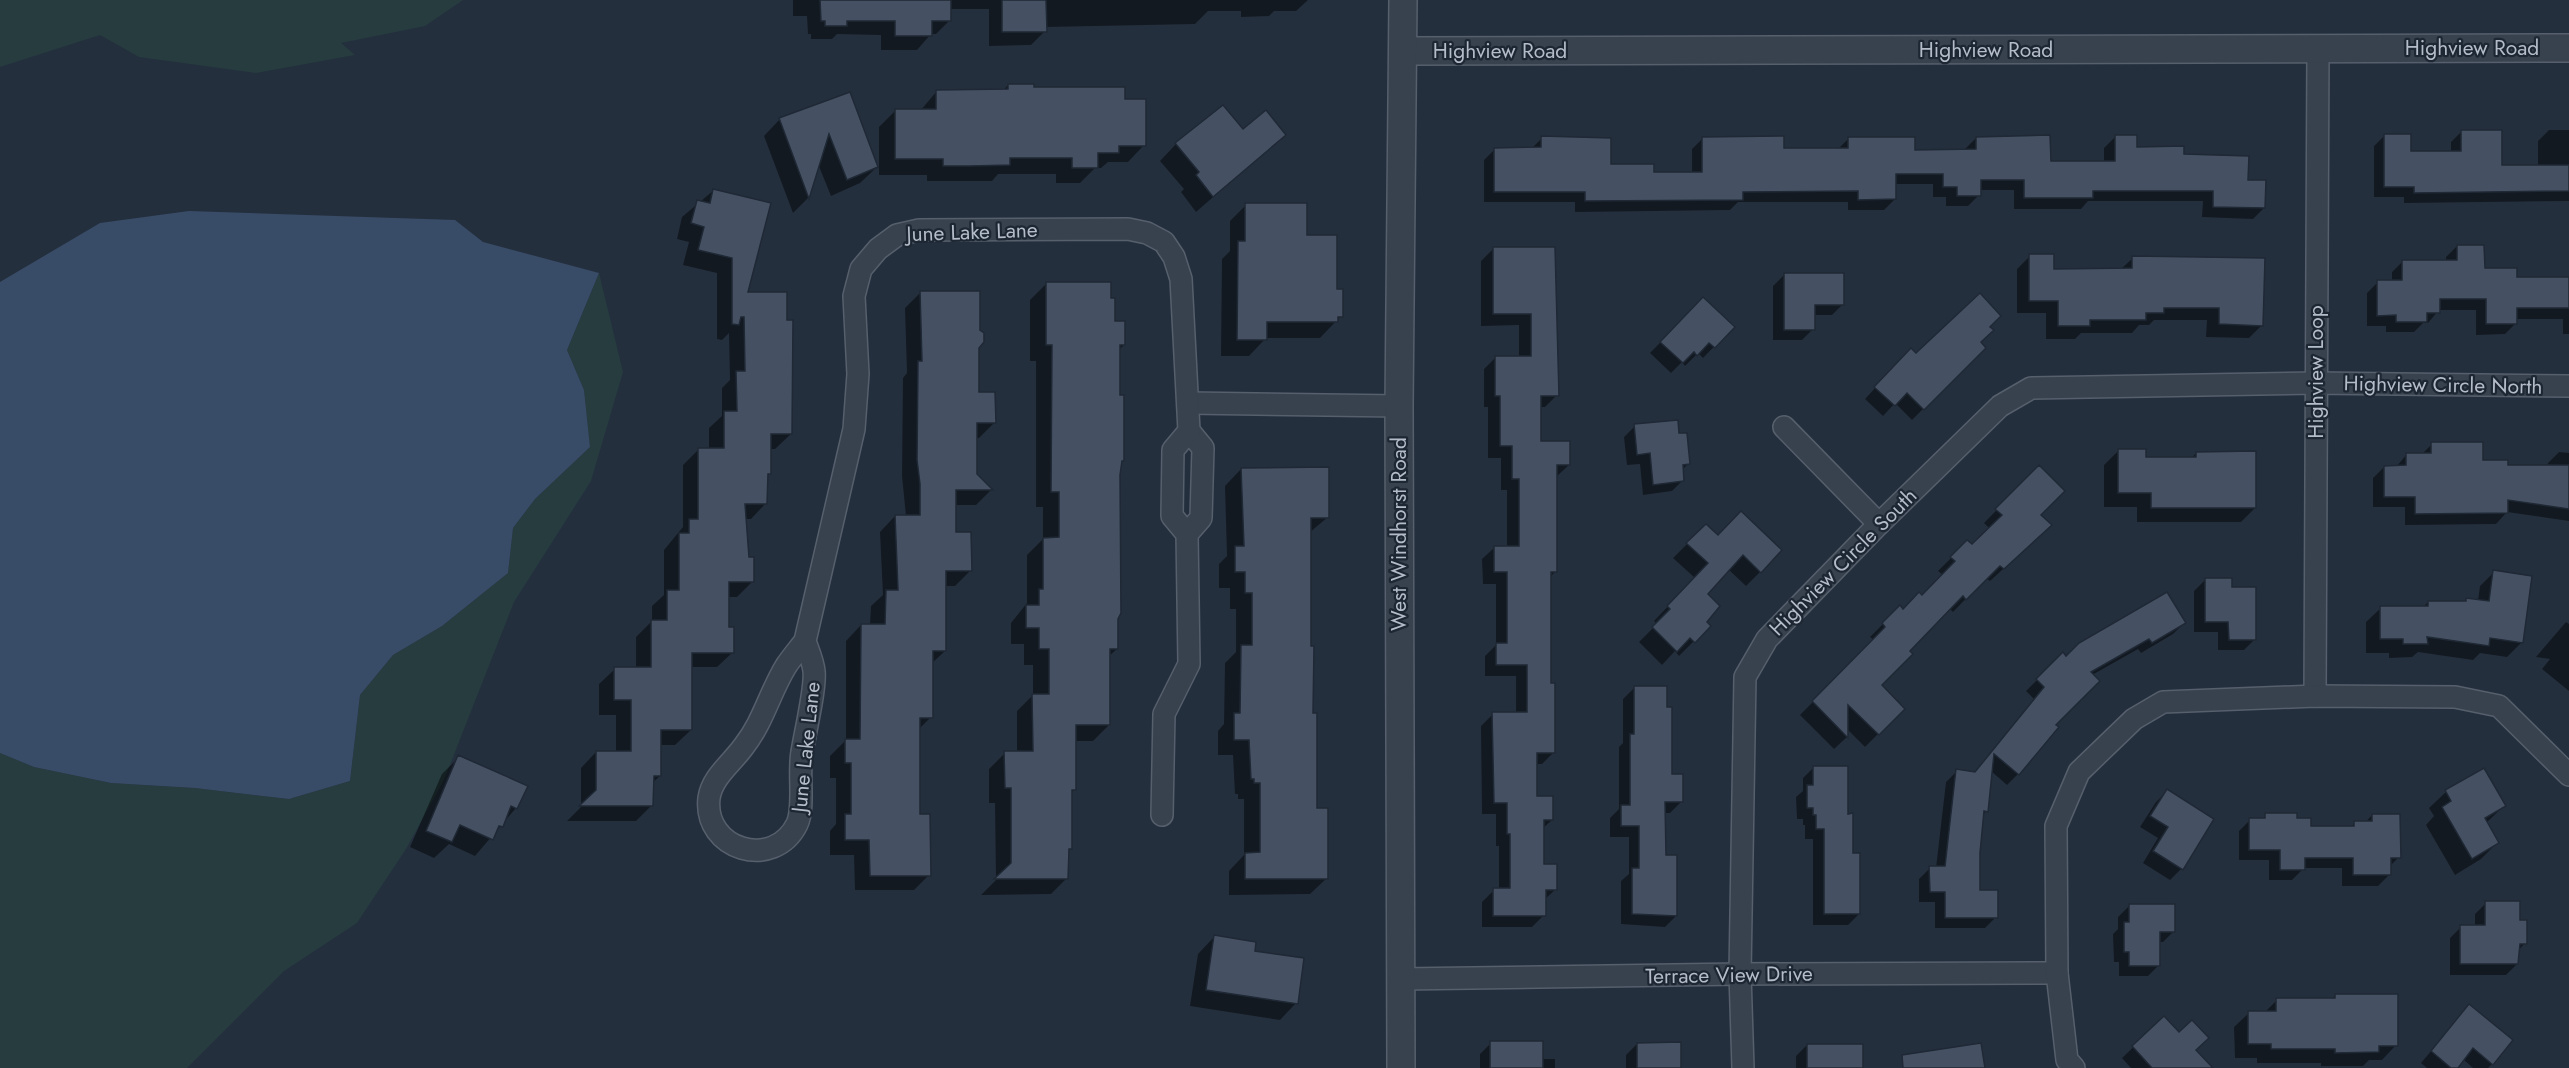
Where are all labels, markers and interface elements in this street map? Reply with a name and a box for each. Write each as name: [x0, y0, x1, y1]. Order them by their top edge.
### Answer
street label: Highview Road: [2405, 33, 2539, 63]
street label: Highview Road: [1919, 35, 2053, 65]
street label: Highview Road: [1433, 36, 1567, 66]
street label: June Lake Lane: [903, 215, 1038, 249]
street label: Highview Loop: [2301, 305, 2331, 439]
street label: Highview Circle North: [2343, 368, 2543, 402]
street label: West Windhorst Road: [1384, 437, 1414, 631]
street label: Highview Circle South: [1762, 481, 1924, 643]
street label: June Lake Lane: [784, 680, 828, 817]
street label: Terrace View Drive: [1645, 959, 1813, 991]

